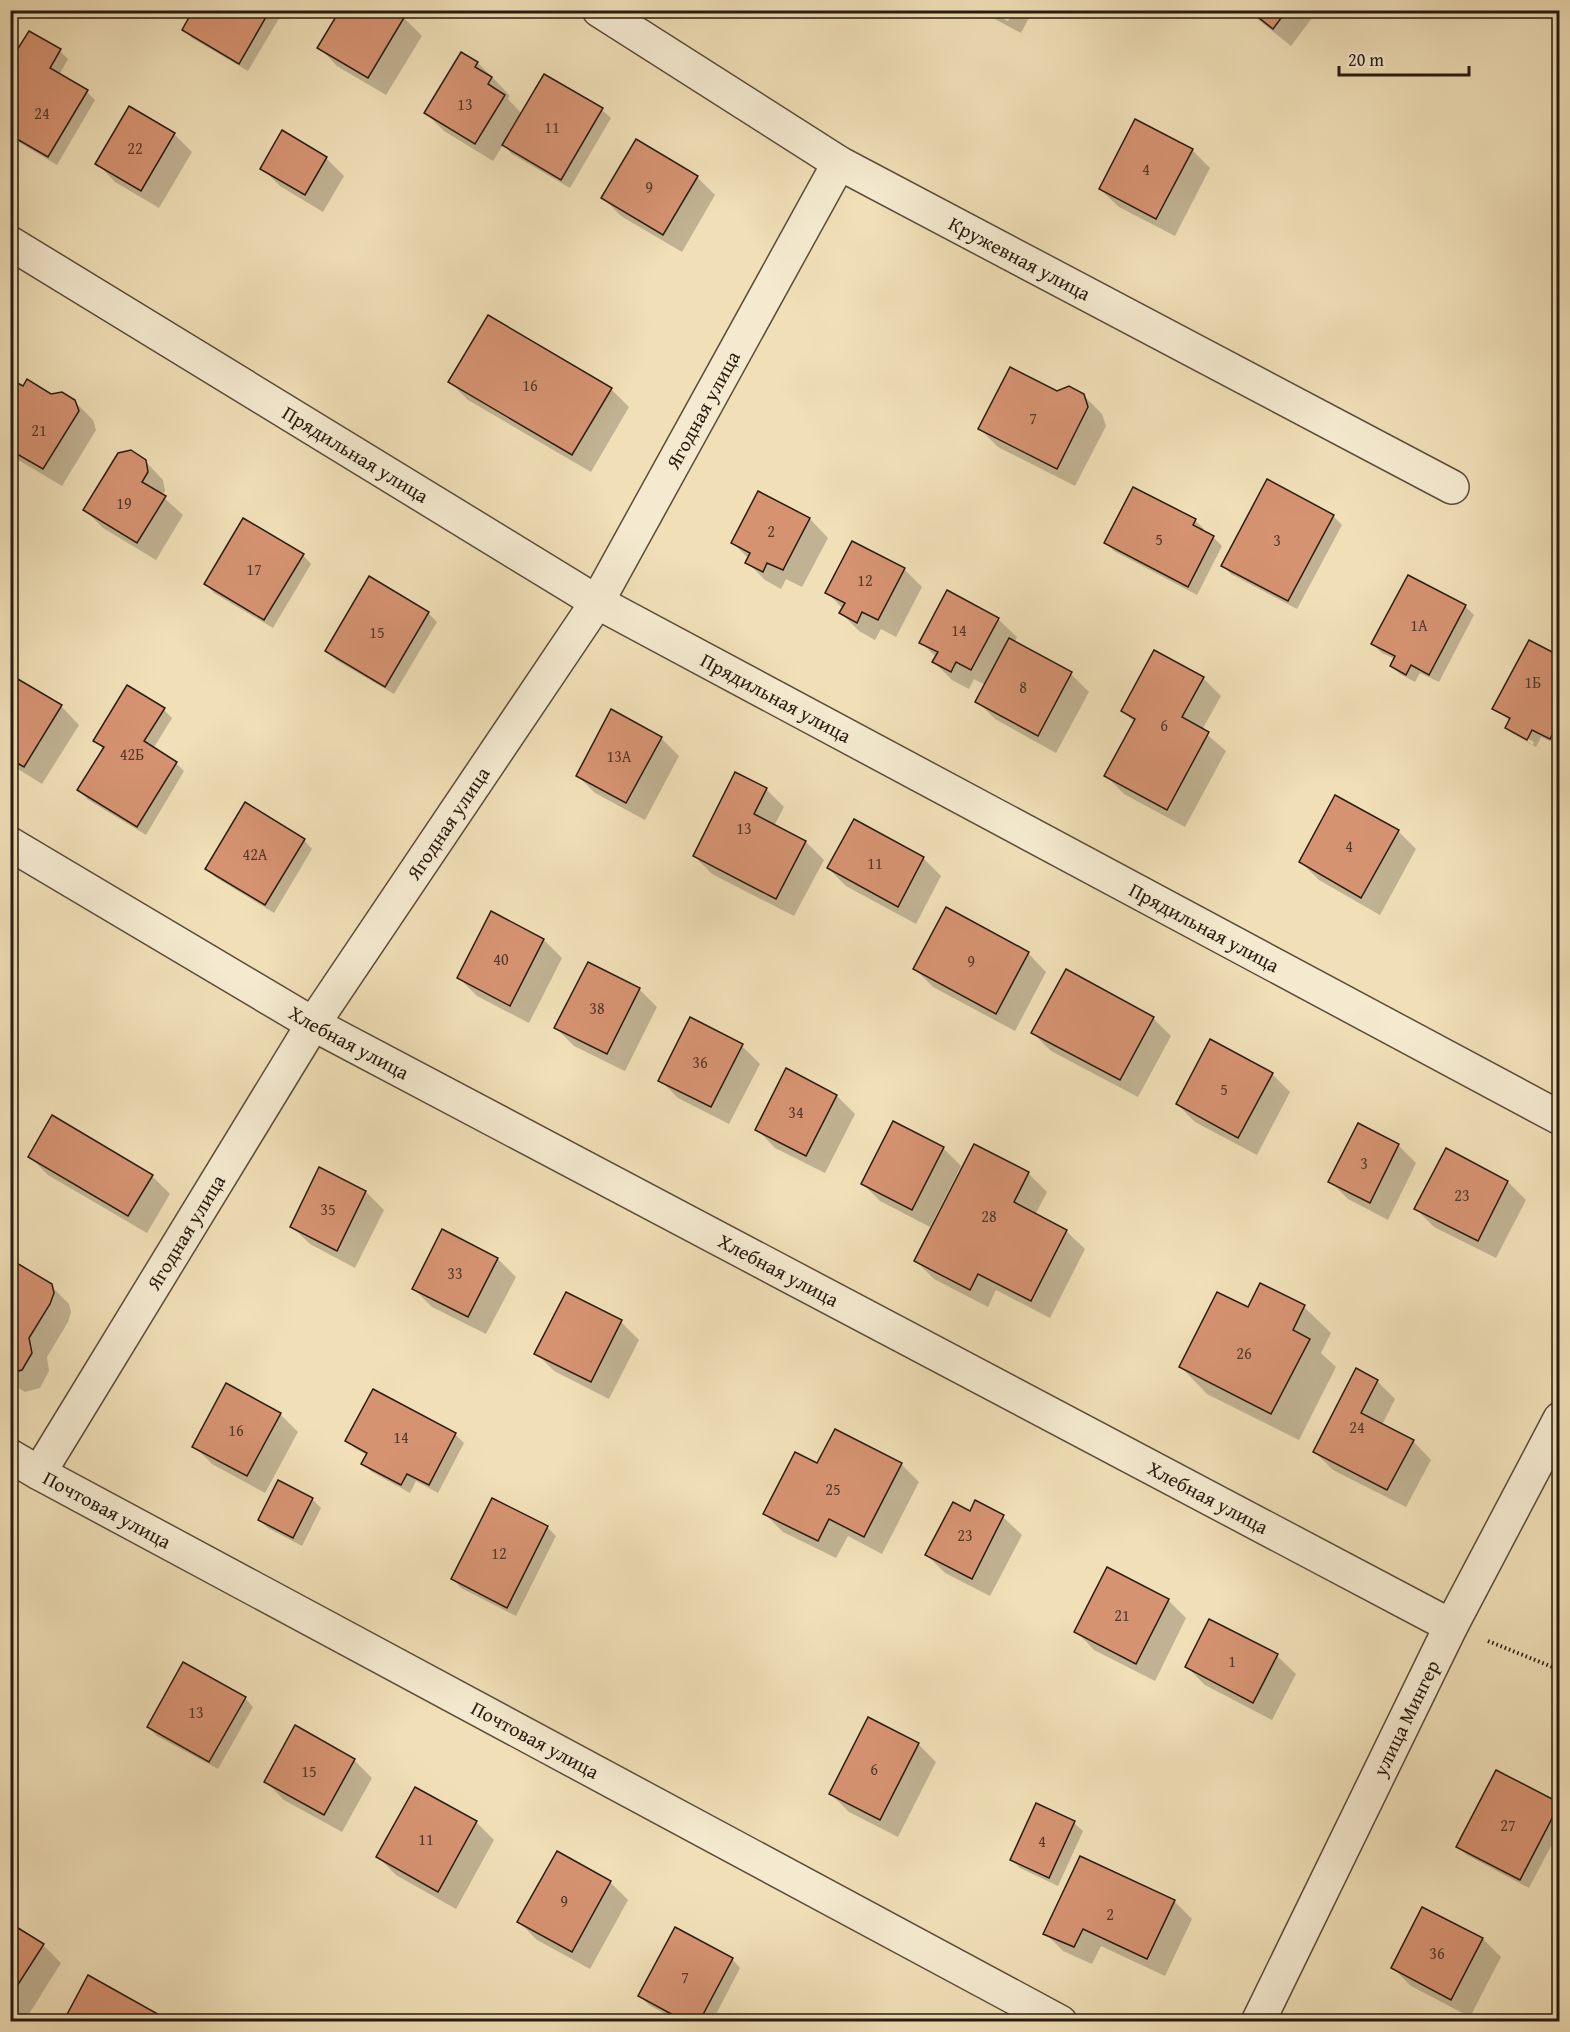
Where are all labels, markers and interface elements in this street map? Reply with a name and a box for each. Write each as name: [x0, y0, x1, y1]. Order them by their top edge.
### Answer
scale bar: [1339, 39, 1470, 77]
text: 20 m: [1348, 46, 1384, 73]
house number: 13: [457, 92, 473, 116]
house number: 24: [34, 101, 50, 125]
house number: 11: [544, 115, 560, 139]
house number: 22: [127, 136, 143, 160]
house number: 4: [1142, 157, 1150, 181]
house number: 9: [645, 175, 653, 199]
street label: Кружевная улица: [944, 209, 1096, 308]
street label: Ягодная улица: [658, 345, 747, 475]
house number: 16: [522, 373, 538, 397]
street label: Прядильная улица: [277, 398, 435, 510]
house number: 7: [1029, 406, 1037, 430]
house number: 21: [31, 418, 47, 442]
house number: 19: [116, 491, 132, 515]
house number: 2: [767, 519, 775, 543]
house number: 5: [1155, 527, 1163, 551]
house number: 3: [1273, 528, 1281, 552]
house number: 17: [246, 557, 262, 581]
house number: 12: [857, 568, 873, 592]
house number: 1А: [1410, 613, 1428, 637]
house number: 14: [951, 618, 967, 642]
house number: 15: [369, 620, 385, 644]
street label: Прядильная улица: [696, 645, 857, 750]
house number: 1Б: [1525, 670, 1541, 694]
house number: 8: [1019, 675, 1027, 699]
house number: 6: [1160, 713, 1168, 737]
house number: 42Б: [120, 742, 144, 766]
house number: 13А: [606, 744, 632, 768]
street label: Ягодная улица: [399, 760, 497, 886]
house number: 13: [736, 816, 752, 840]
house number: 4: [1345, 834, 1353, 858]
house number: 42А: [242, 842, 268, 866]
house number: 11: [867, 851, 883, 875]
street label: Прядильная улица: [1124, 875, 1285, 979]
house number: 40: [493, 947, 509, 971]
house number: 9: [967, 949, 975, 973]
house number: 38: [589, 996, 605, 1020]
street label: Хлебная улица: [284, 998, 415, 1087]
house number: 36: [692, 1050, 708, 1074]
house number: 5: [1220, 1077, 1228, 1101]
house number: 34: [788, 1100, 804, 1124]
house number: 3: [1360, 1151, 1368, 1175]
street label: Ягодная улица: [138, 1168, 232, 1296]
house number: 23: [1454, 1183, 1470, 1207]
house number: 35: [320, 1197, 336, 1221]
house number: 28: [981, 1204, 997, 1228]
street label: Хлебная улица: [713, 1226, 845, 1314]
house number: 33: [447, 1261, 463, 1285]
house number: 26: [1236, 1341, 1252, 1365]
house number: 24: [1349, 1415, 1365, 1439]
house number: 16: [228, 1418, 244, 1442]
house number: 14: [393, 1425, 409, 1449]
street label: Хлебная улица: [1143, 1453, 1274, 1541]
street label: Почтовая улица: [38, 1463, 177, 1556]
house number: 25: [825, 1477, 841, 1501]
house number: 23: [957, 1523, 973, 1547]
house number: 12: [491, 1541, 507, 1565]
house number: 21: [1114, 1603, 1130, 1627]
house number: 1: [1228, 1649, 1236, 1673]
street label: улица Мингер: [1364, 1655, 1446, 1782]
street label: Почтовая улица: [466, 1693, 605, 1786]
house number: 13: [188, 1700, 204, 1724]
house number: 6: [870, 1757, 878, 1781]
house number: 15: [301, 1759, 317, 1783]
house number: 27: [1500, 1813, 1516, 1837]
house number: 11: [418, 1827, 434, 1851]
house number: 4: [1038, 1829, 1046, 1853]
house number: 9: [560, 1889, 568, 1913]
house number: 2: [1106, 1902, 1114, 1926]
house number: 36: [1429, 1941, 1445, 1965]
house number: 7: [681, 1965, 689, 1989]

